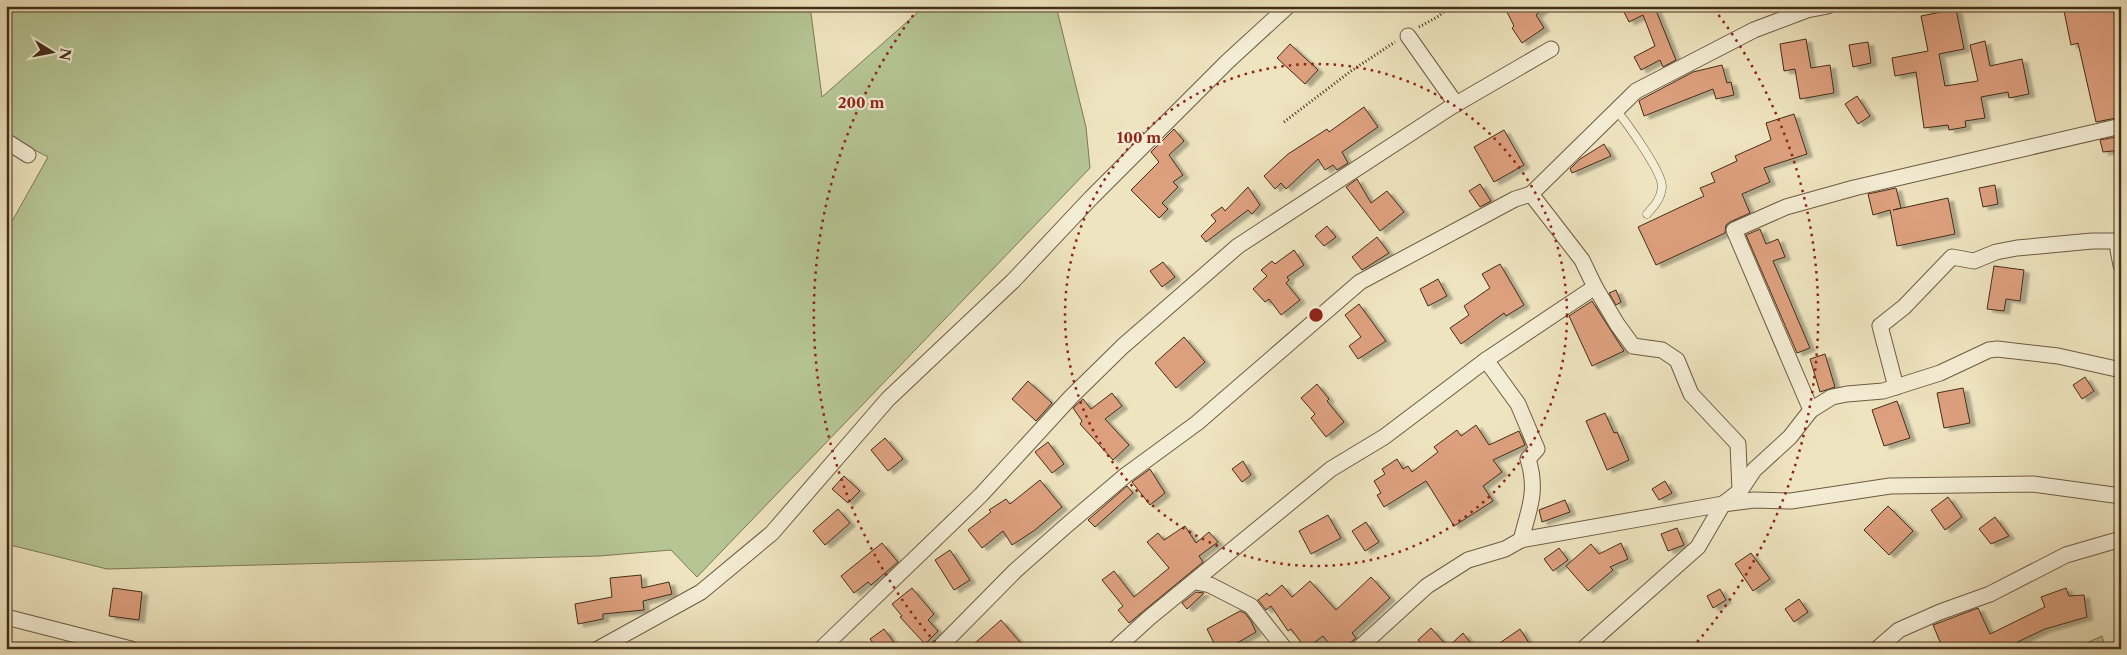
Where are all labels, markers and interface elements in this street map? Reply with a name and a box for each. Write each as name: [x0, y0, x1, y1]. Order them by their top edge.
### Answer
north arrow: [28, 28, 78, 78]
text: N: [55, 47, 75, 62]
text: 200 m: [838, 93, 884, 112]
text: 100 m: [1117, 128, 1161, 147]
centre of rings: [1307, 306, 1325, 324]

